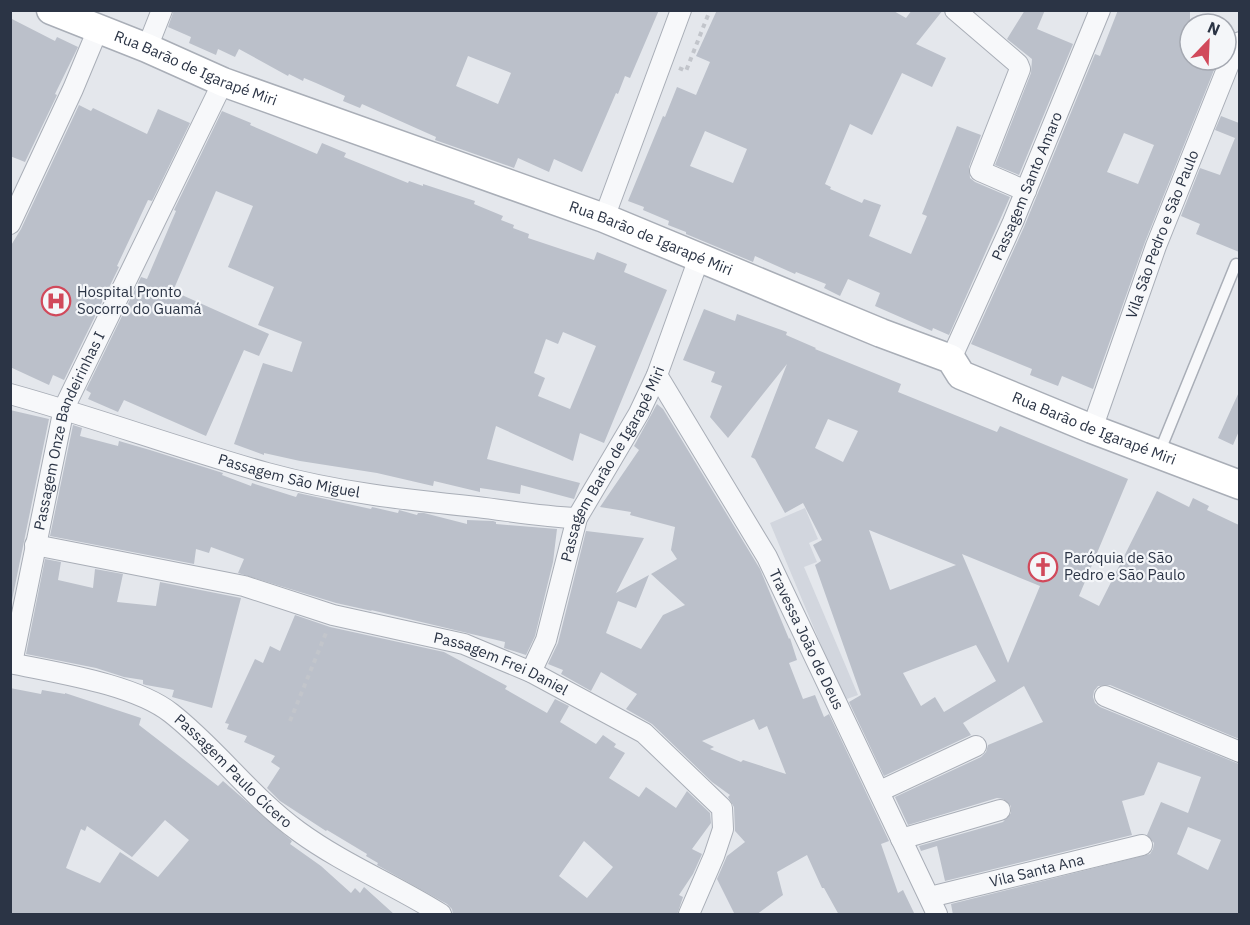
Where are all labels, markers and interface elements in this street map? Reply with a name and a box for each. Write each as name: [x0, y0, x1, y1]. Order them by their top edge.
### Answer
north arrow: [1178, 12, 1238, 72]
text: N: [1205, 17, 1223, 40]
street label: Rua Barão de Igarapé Miri: [112, 26, 280, 110]
street label: Passagem Santo Amaro: [987, 109, 1066, 263]
street label: Vila São Pedro e São Paulo: [1121, 147, 1203, 321]
street label: Rua Barão de Igarapé Miri: [567, 196, 735, 279]
place label: Hospital Pronto Socorro do Guamá: [77, 282, 202, 318]
hospital icon: Hospital Pronto Socorro do Guamá: [40, 285, 72, 317]
street label: Passagem Onze Bandeirinhas I: [29, 328, 109, 532]
street label: Passagem Barão de Igarapé Miri: [556, 364, 668, 564]
street label: Rua Barão de Igarapé Miri: [1010, 387, 1179, 469]
street label: Passagem São Miguel: [216, 449, 361, 502]
place label: Paróquia de São Pedro e São Paulo: [1064, 548, 1186, 584]
church icon: Paróquia de São Pedro e São Paulo: [1027, 551, 1059, 583]
street label: Travessa João de Deus: [765, 566, 848, 713]
street label: Passagem Frei Daniel: [432, 628, 572, 699]
street label: Passagem Paulo Cícero: [171, 710, 296, 832]
street label: Vila Santa Ana: [987, 850, 1086, 891]

